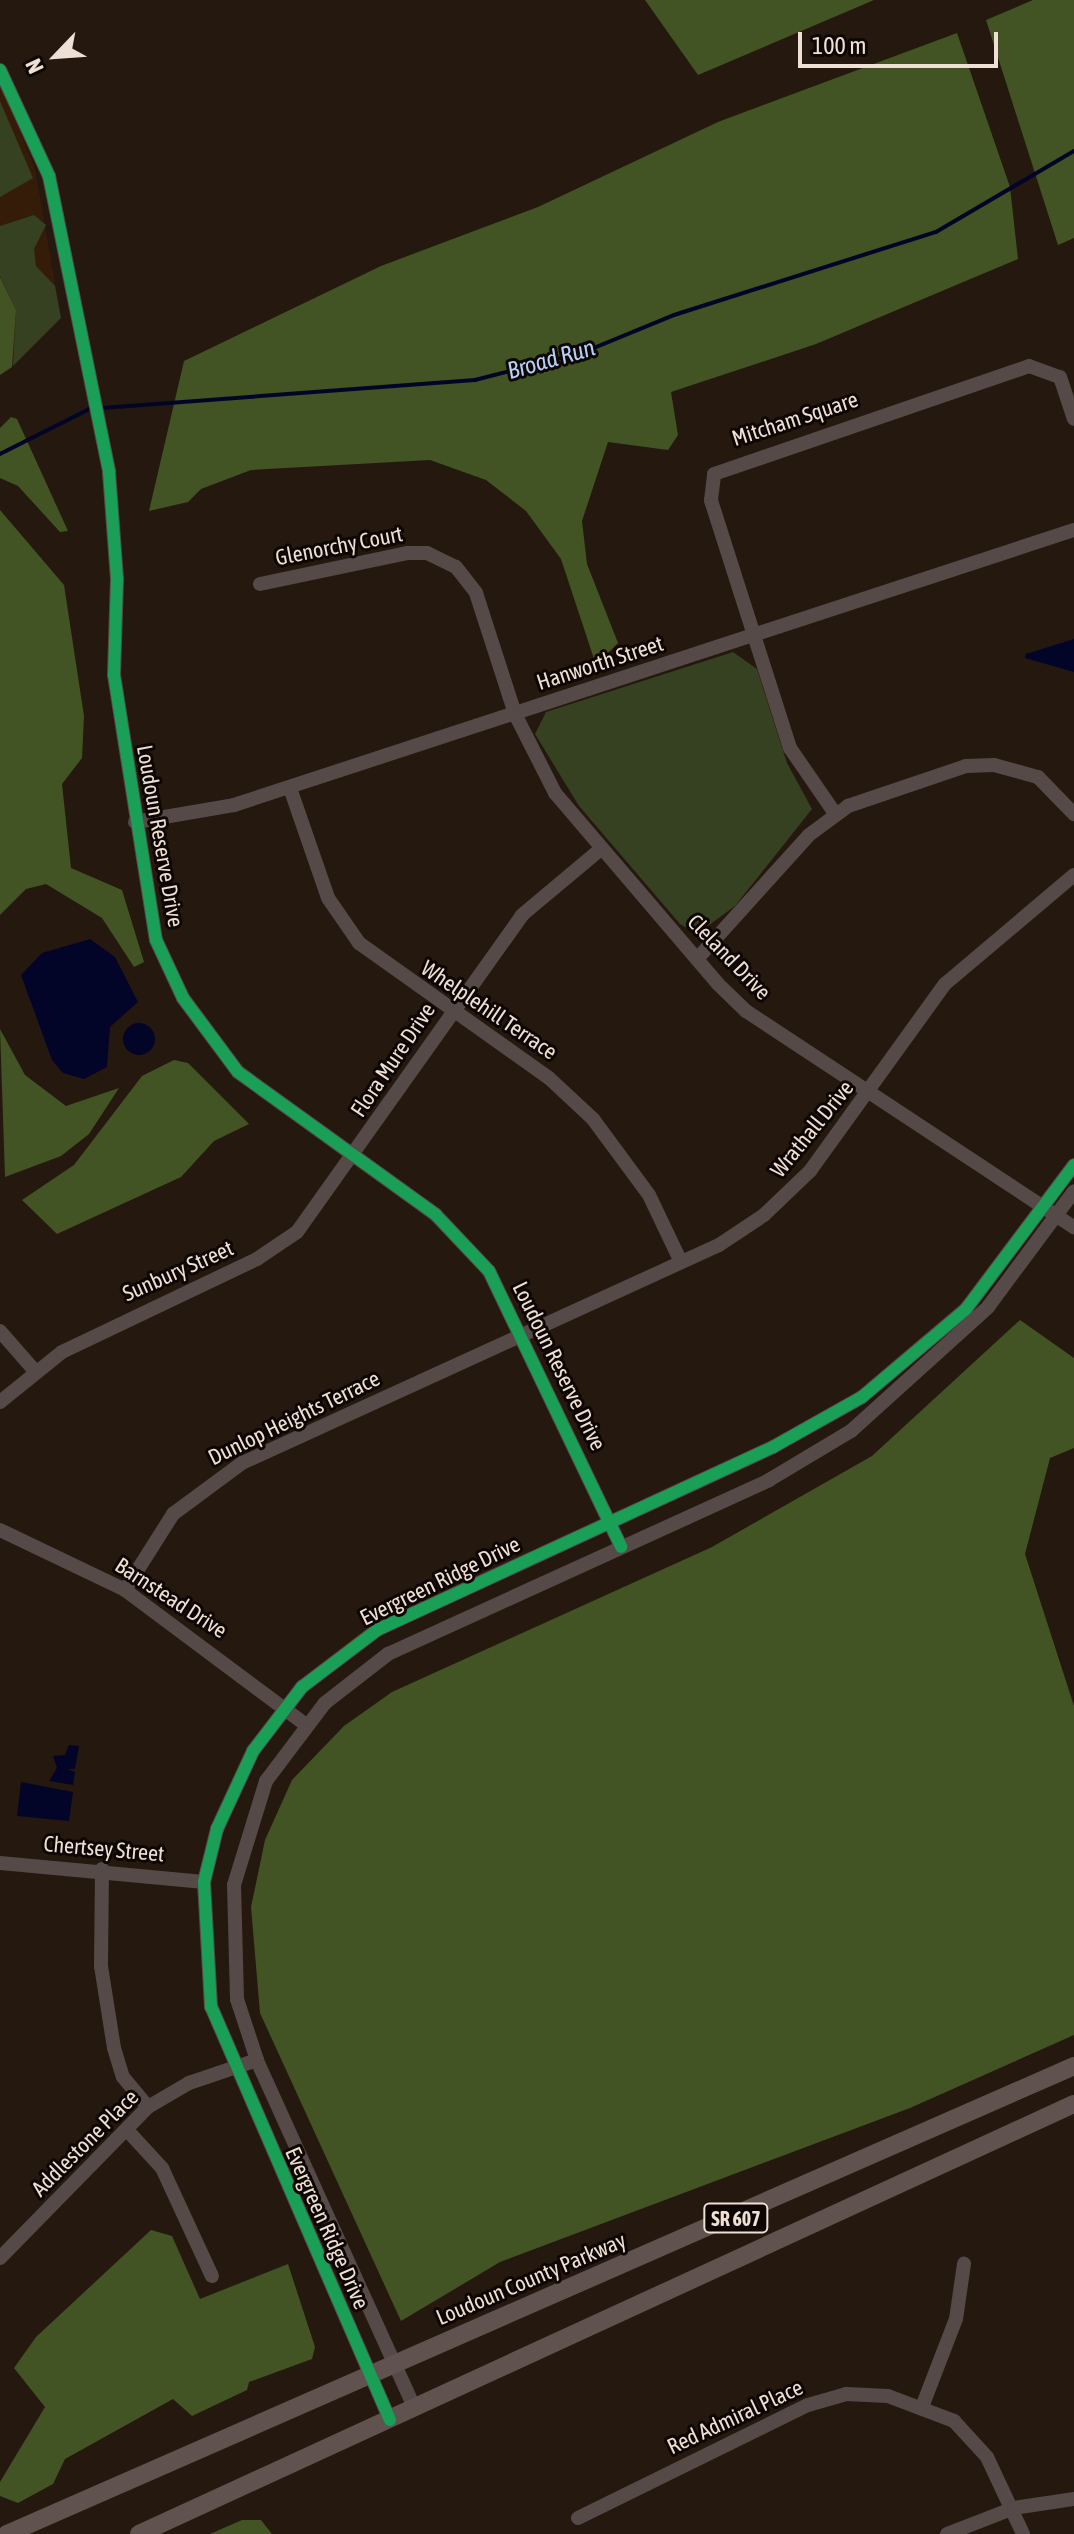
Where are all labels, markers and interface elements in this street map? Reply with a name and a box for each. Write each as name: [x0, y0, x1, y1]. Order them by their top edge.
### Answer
north arrow: [16, 16, 96, 96]
scale bar: [802, 16, 1002, 66]
text: 100 m: [812, 32, 866, 59]
text: N: [20, 55, 49, 78]
water label: Broad Run: [504, 333, 598, 385]
street label: Mitcham Square: [729, 386, 861, 452]
street label: Glenorchy Court: [273, 521, 405, 571]
street label: Hanworth Street: [533, 630, 667, 696]
street label: Loudoun Reserve Drive: [131, 743, 189, 929]
street label: Cleland Drive: [682, 909, 776, 1005]
street label: Whelplehill Terrace: [416, 955, 562, 1065]
street label: Flora Mure Drive: [345, 998, 441, 1122]
street label: Wrathall Drive: [765, 1075, 859, 1183]
street label: Sunbury Street: [119, 1235, 237, 1307]
street label: Loudoun Reserve Drive: [507, 1277, 611, 1455]
street label: Dunlop Heights Terrace: [204, 1365, 384, 1471]
street label: Evergreen Ridge Drive: [356, 1531, 524, 1631]
street label: Barnstead Drive: [110, 1552, 232, 1644]
street label: Chertsey Street: [43, 1831, 165, 1867]
street label: Addlestone Place: [26, 2084, 144, 2202]
street label: Evergreen Ridge Drive: [279, 2143, 375, 2313]
road number: SR 607: [702, 2202, 770, 2234]
street label: Loudoun County Parkway: [432, 2227, 630, 2331]
street label: Red Admiral Place: [663, 2374, 807, 2460]

